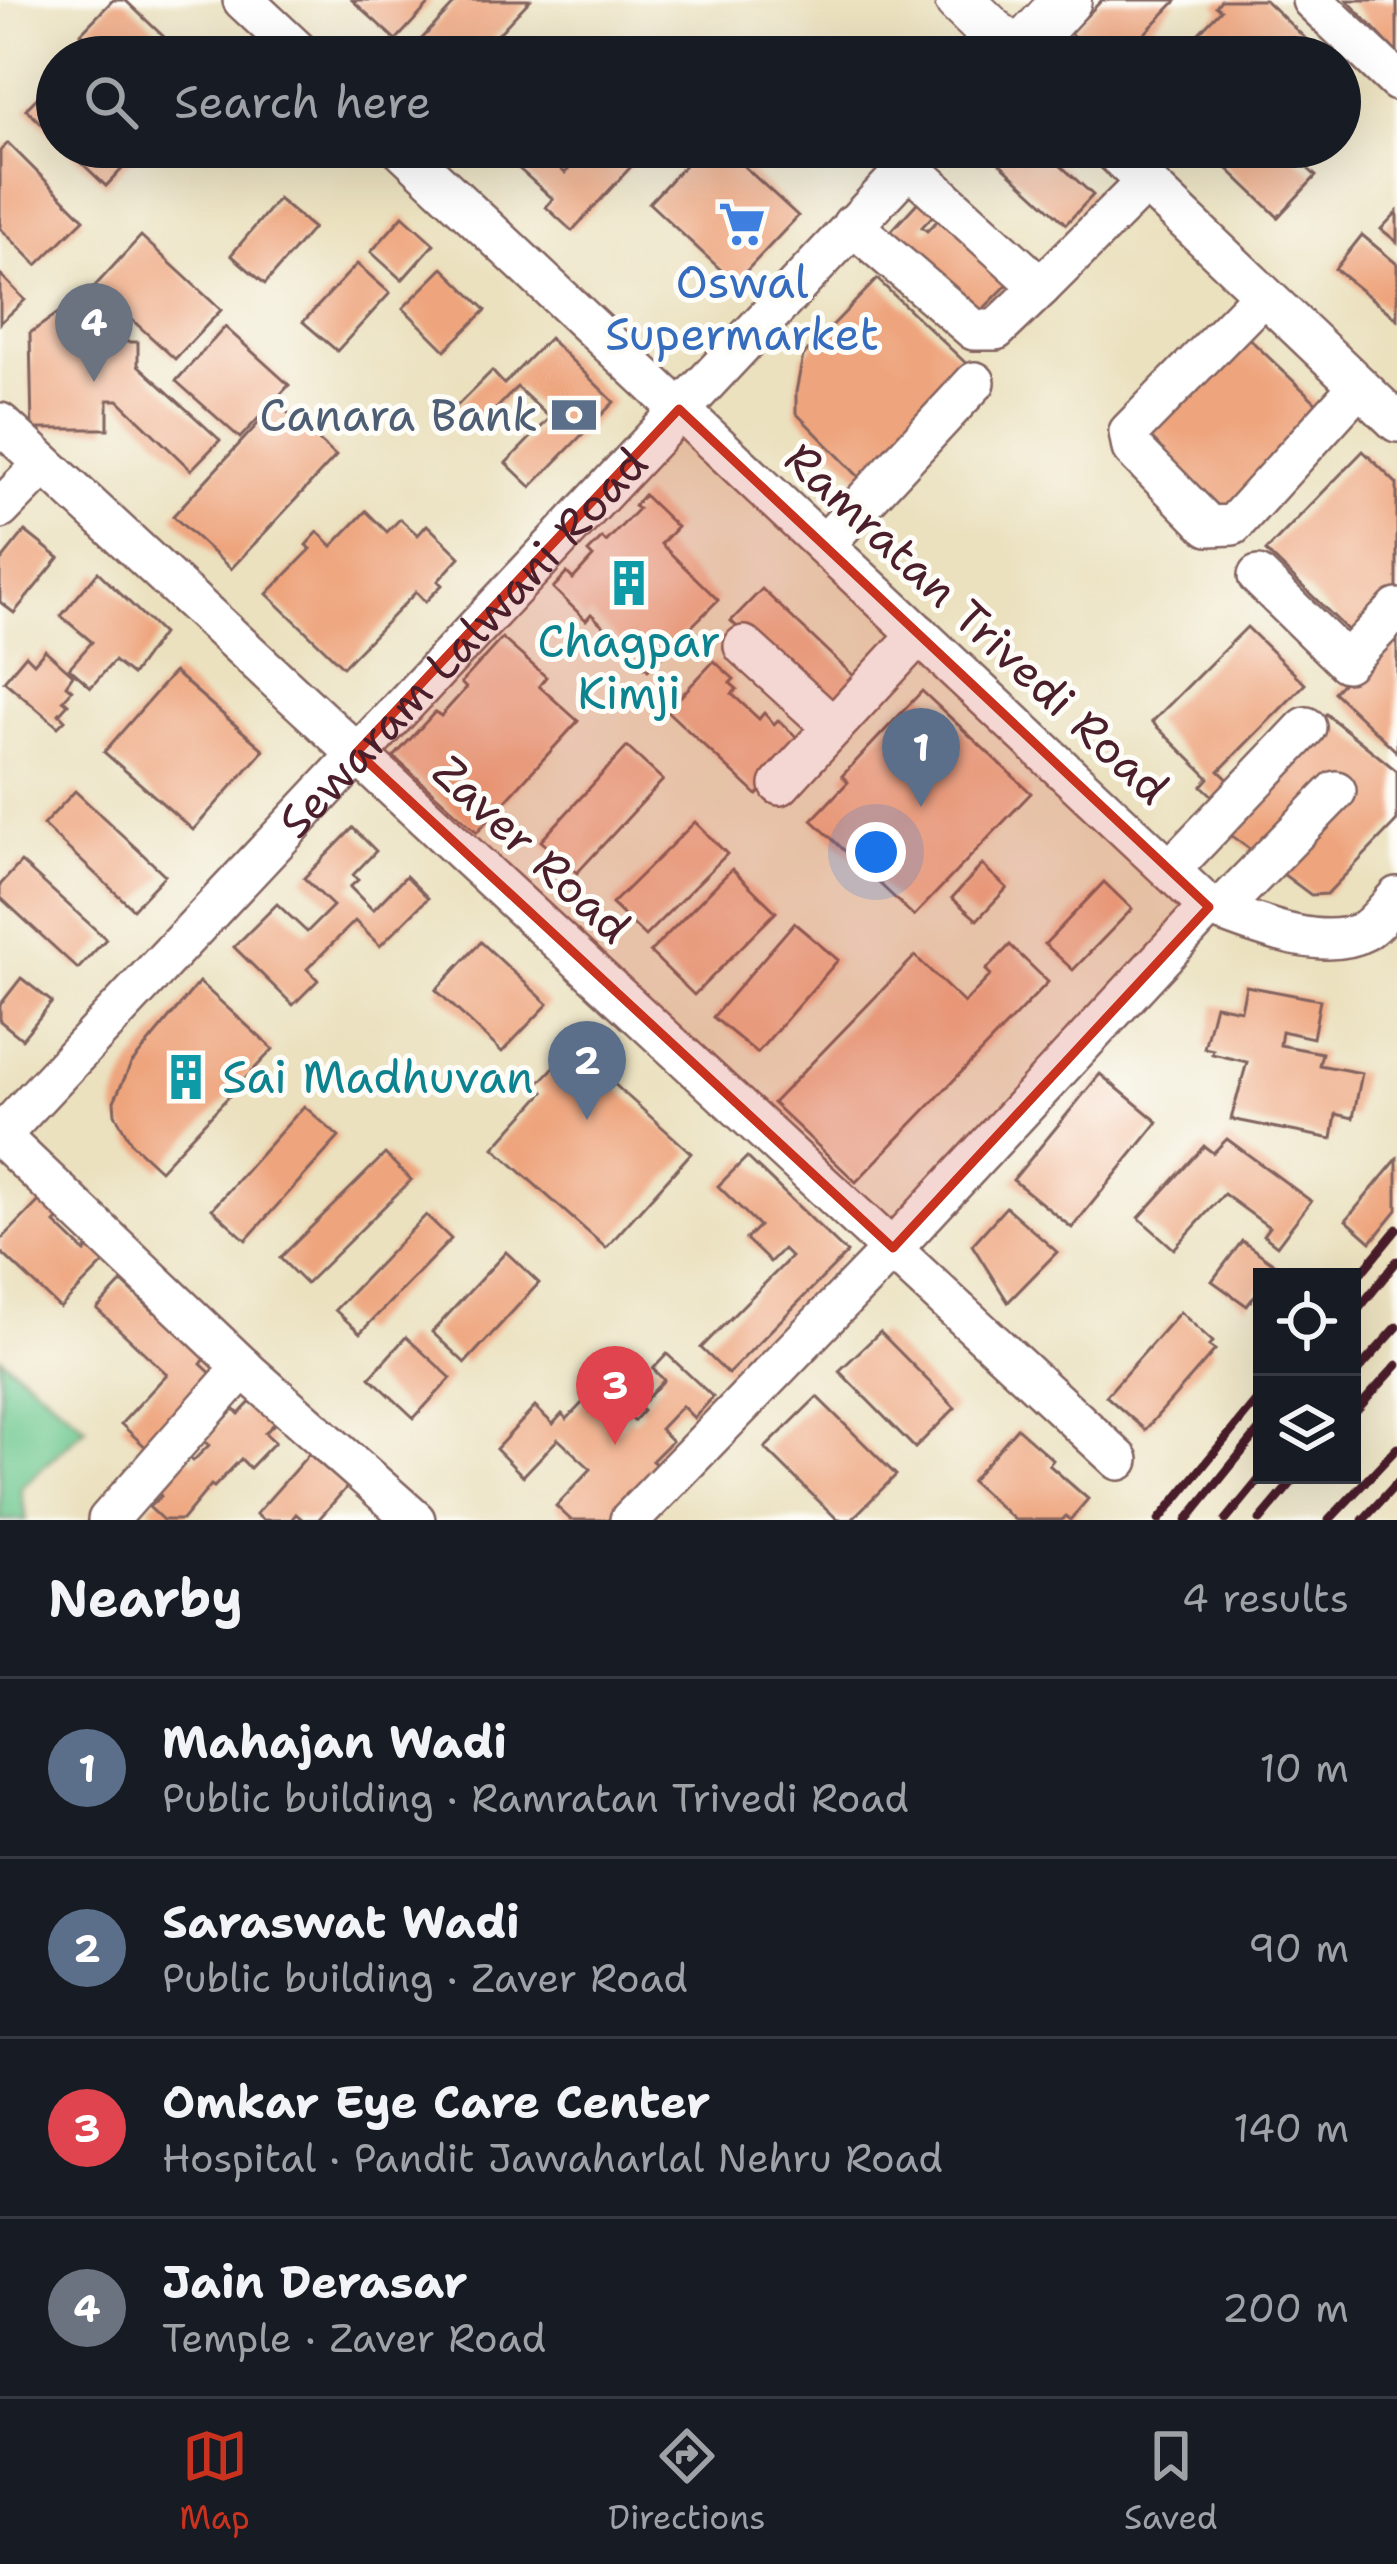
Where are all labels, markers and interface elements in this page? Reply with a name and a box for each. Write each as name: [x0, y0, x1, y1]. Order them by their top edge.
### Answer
search box: [36, 36, 1361, 168]
icon: search: [78, 69, 144, 135]
text: Search here: [174, 72, 431, 132]
supermarket icon: Oswal Supermarket: [717, 199, 767, 249]
place label: Oswal Supermarket: [605, 252, 879, 364]
pin: 4: [55, 283, 133, 382]
place label: Canara Bank: [259, 385, 538, 445]
bank icon: Canara Bank: [549, 390, 599, 440]
street label: Ramratan Trivedi Road: [772, 429, 1182, 817]
street label: Sewaram Lalwani Road: [265, 434, 660, 851]
building icon: Chagpar Kimji: [604, 558, 654, 608]
place label: Chagpar Kimji: [537, 611, 721, 723]
pin: 1: [882, 708, 960, 807]
street label: Zaver Road: [420, 742, 644, 956]
your location: [846, 822, 906, 882]
pin: 2: [548, 1021, 626, 1120]
place label: Sai Madhuvan: [222, 1047, 533, 1107]
building icon: Sai Madhuvan: [161, 1052, 211, 1102]
map controls: [1253, 1268, 1361, 1484]
button: locate: [1253, 1268, 1361, 1376]
pin: 3: [576, 1346, 654, 1445]
button: layers: [1253, 1376, 1361, 1484]
text: Nearby: [48, 1564, 243, 1632]
text: 4 results: [1182, 1572, 1349, 1624]
text: Mahajan Wadi: [162, 1712, 507, 1772]
text: 1: [78, 1742, 96, 1794]
text: 10 m: [1260, 1742, 1349, 1794]
text: Public building · Ramratan Trivedi Road: [162, 1772, 909, 1824]
text: Saraswat Wadi: [162, 1892, 520, 1952]
text: 2: [73, 1922, 101, 1974]
text: 90 m: [1248, 1922, 1349, 1974]
text: Public building · Zaver Road: [162, 1952, 688, 2004]
text: Omkar Eye Care Center: [162, 2072, 711, 2132]
text: 3: [73, 2102, 101, 2154]
text: 140 m: [1233, 2102, 1349, 2154]
text: Hospital · Pandit Jawaharlal Nehru Road: [162, 2132, 943, 2184]
text: Jain Derasar: [162, 2252, 468, 2312]
text: 4: [73, 2282, 101, 2334]
text: 200 m: [1222, 2282, 1349, 2334]
text: Temple · Zaver Road: [162, 2312, 546, 2364]
tab: Map: [179, 2423, 250, 2540]
tab: Directions: [608, 2423, 766, 2540]
tab: Saved: [1124, 2423, 1218, 2540]

